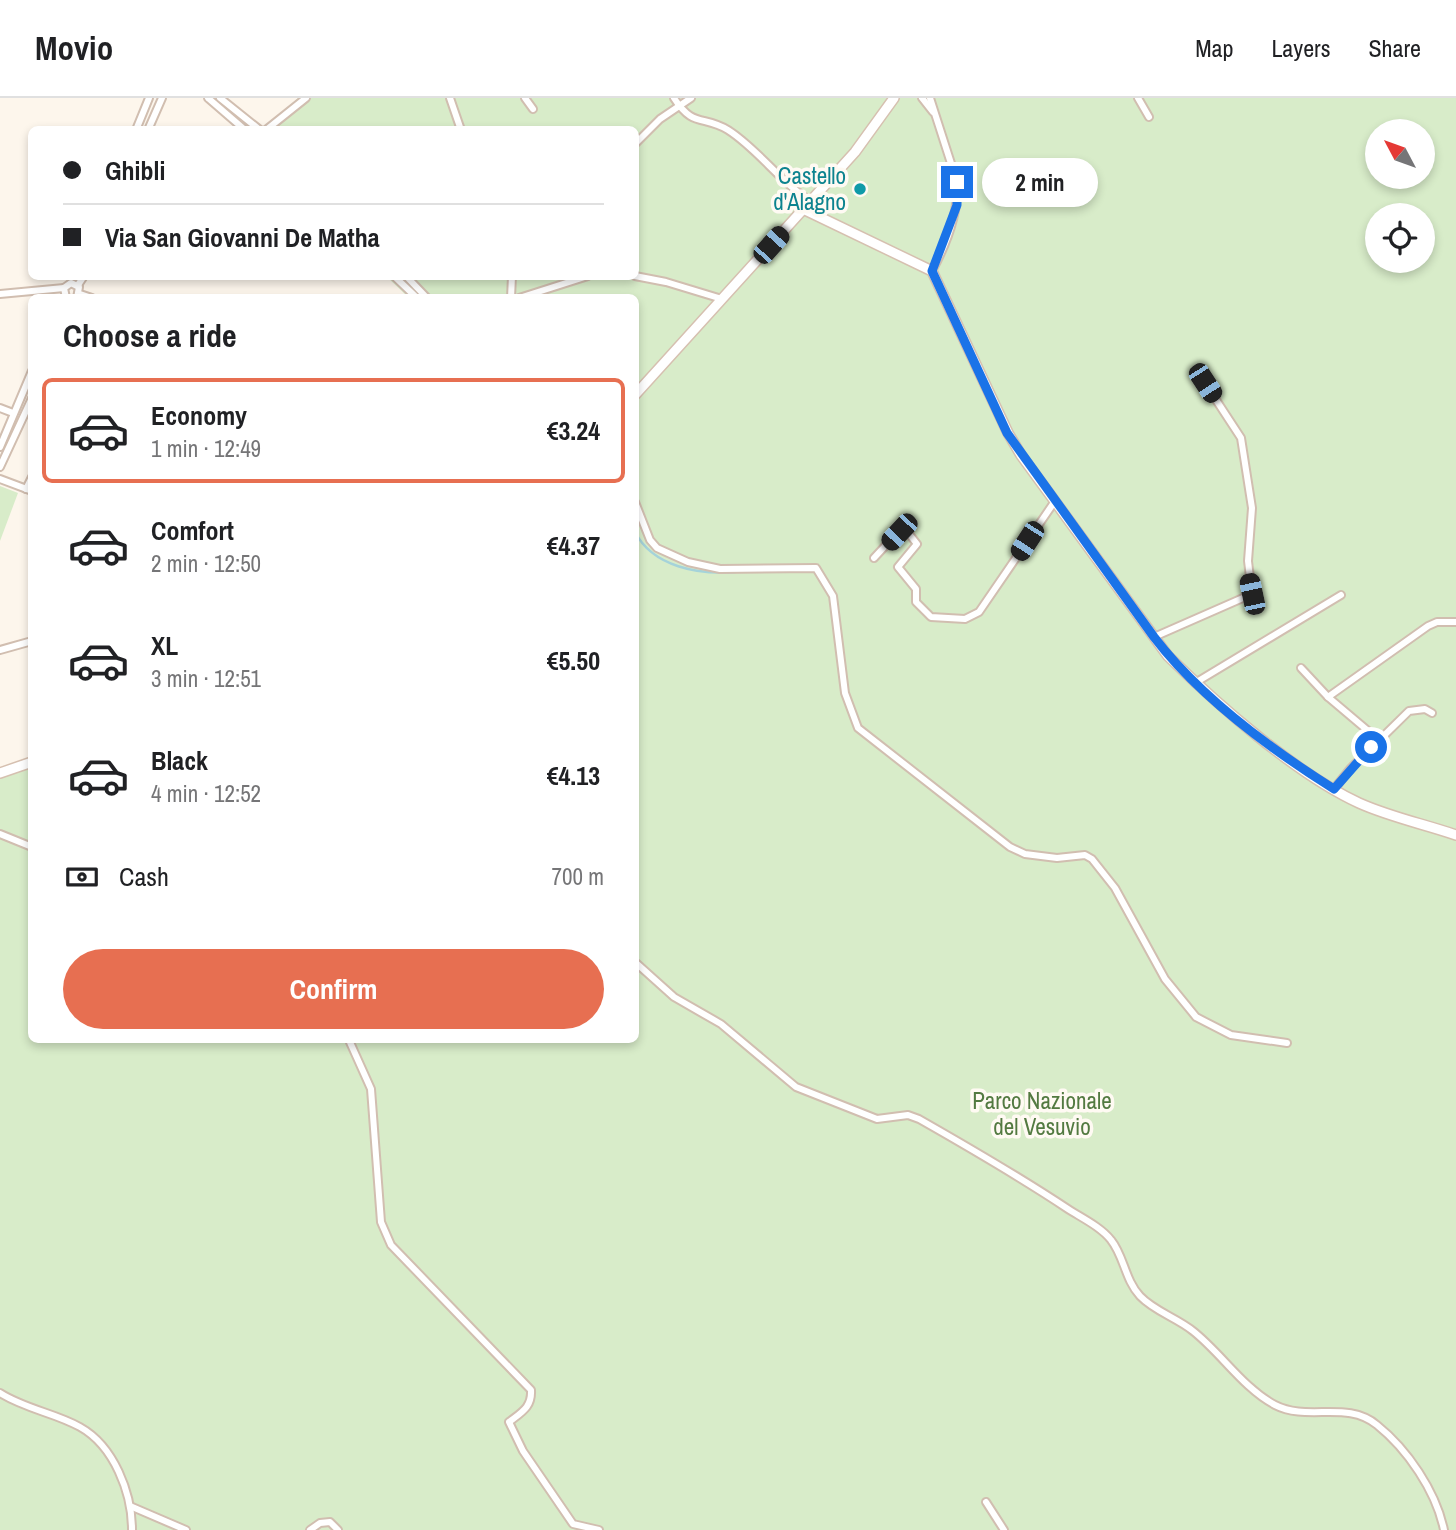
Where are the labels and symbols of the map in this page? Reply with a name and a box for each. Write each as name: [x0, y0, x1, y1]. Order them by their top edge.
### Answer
north arrow: [1365, 119, 1435, 189]
callout: 2 min: [982, 158, 1097, 206]
place label: Castello d'Alagno: [773, 160, 846, 217]
route end: [941, 166, 973, 198]
marker: Castello d'Alagno: [852, 181, 868, 197]
car: [750, 222, 793, 268]
car: [1185, 360, 1226, 406]
car: [877, 509, 922, 555]
car: [1007, 518, 1048, 564]
car: [1238, 571, 1267, 617]
route start: [1355, 731, 1387, 763]
park label: Parco Nazionale del Vesuvio: [972, 1085, 1112, 1142]

